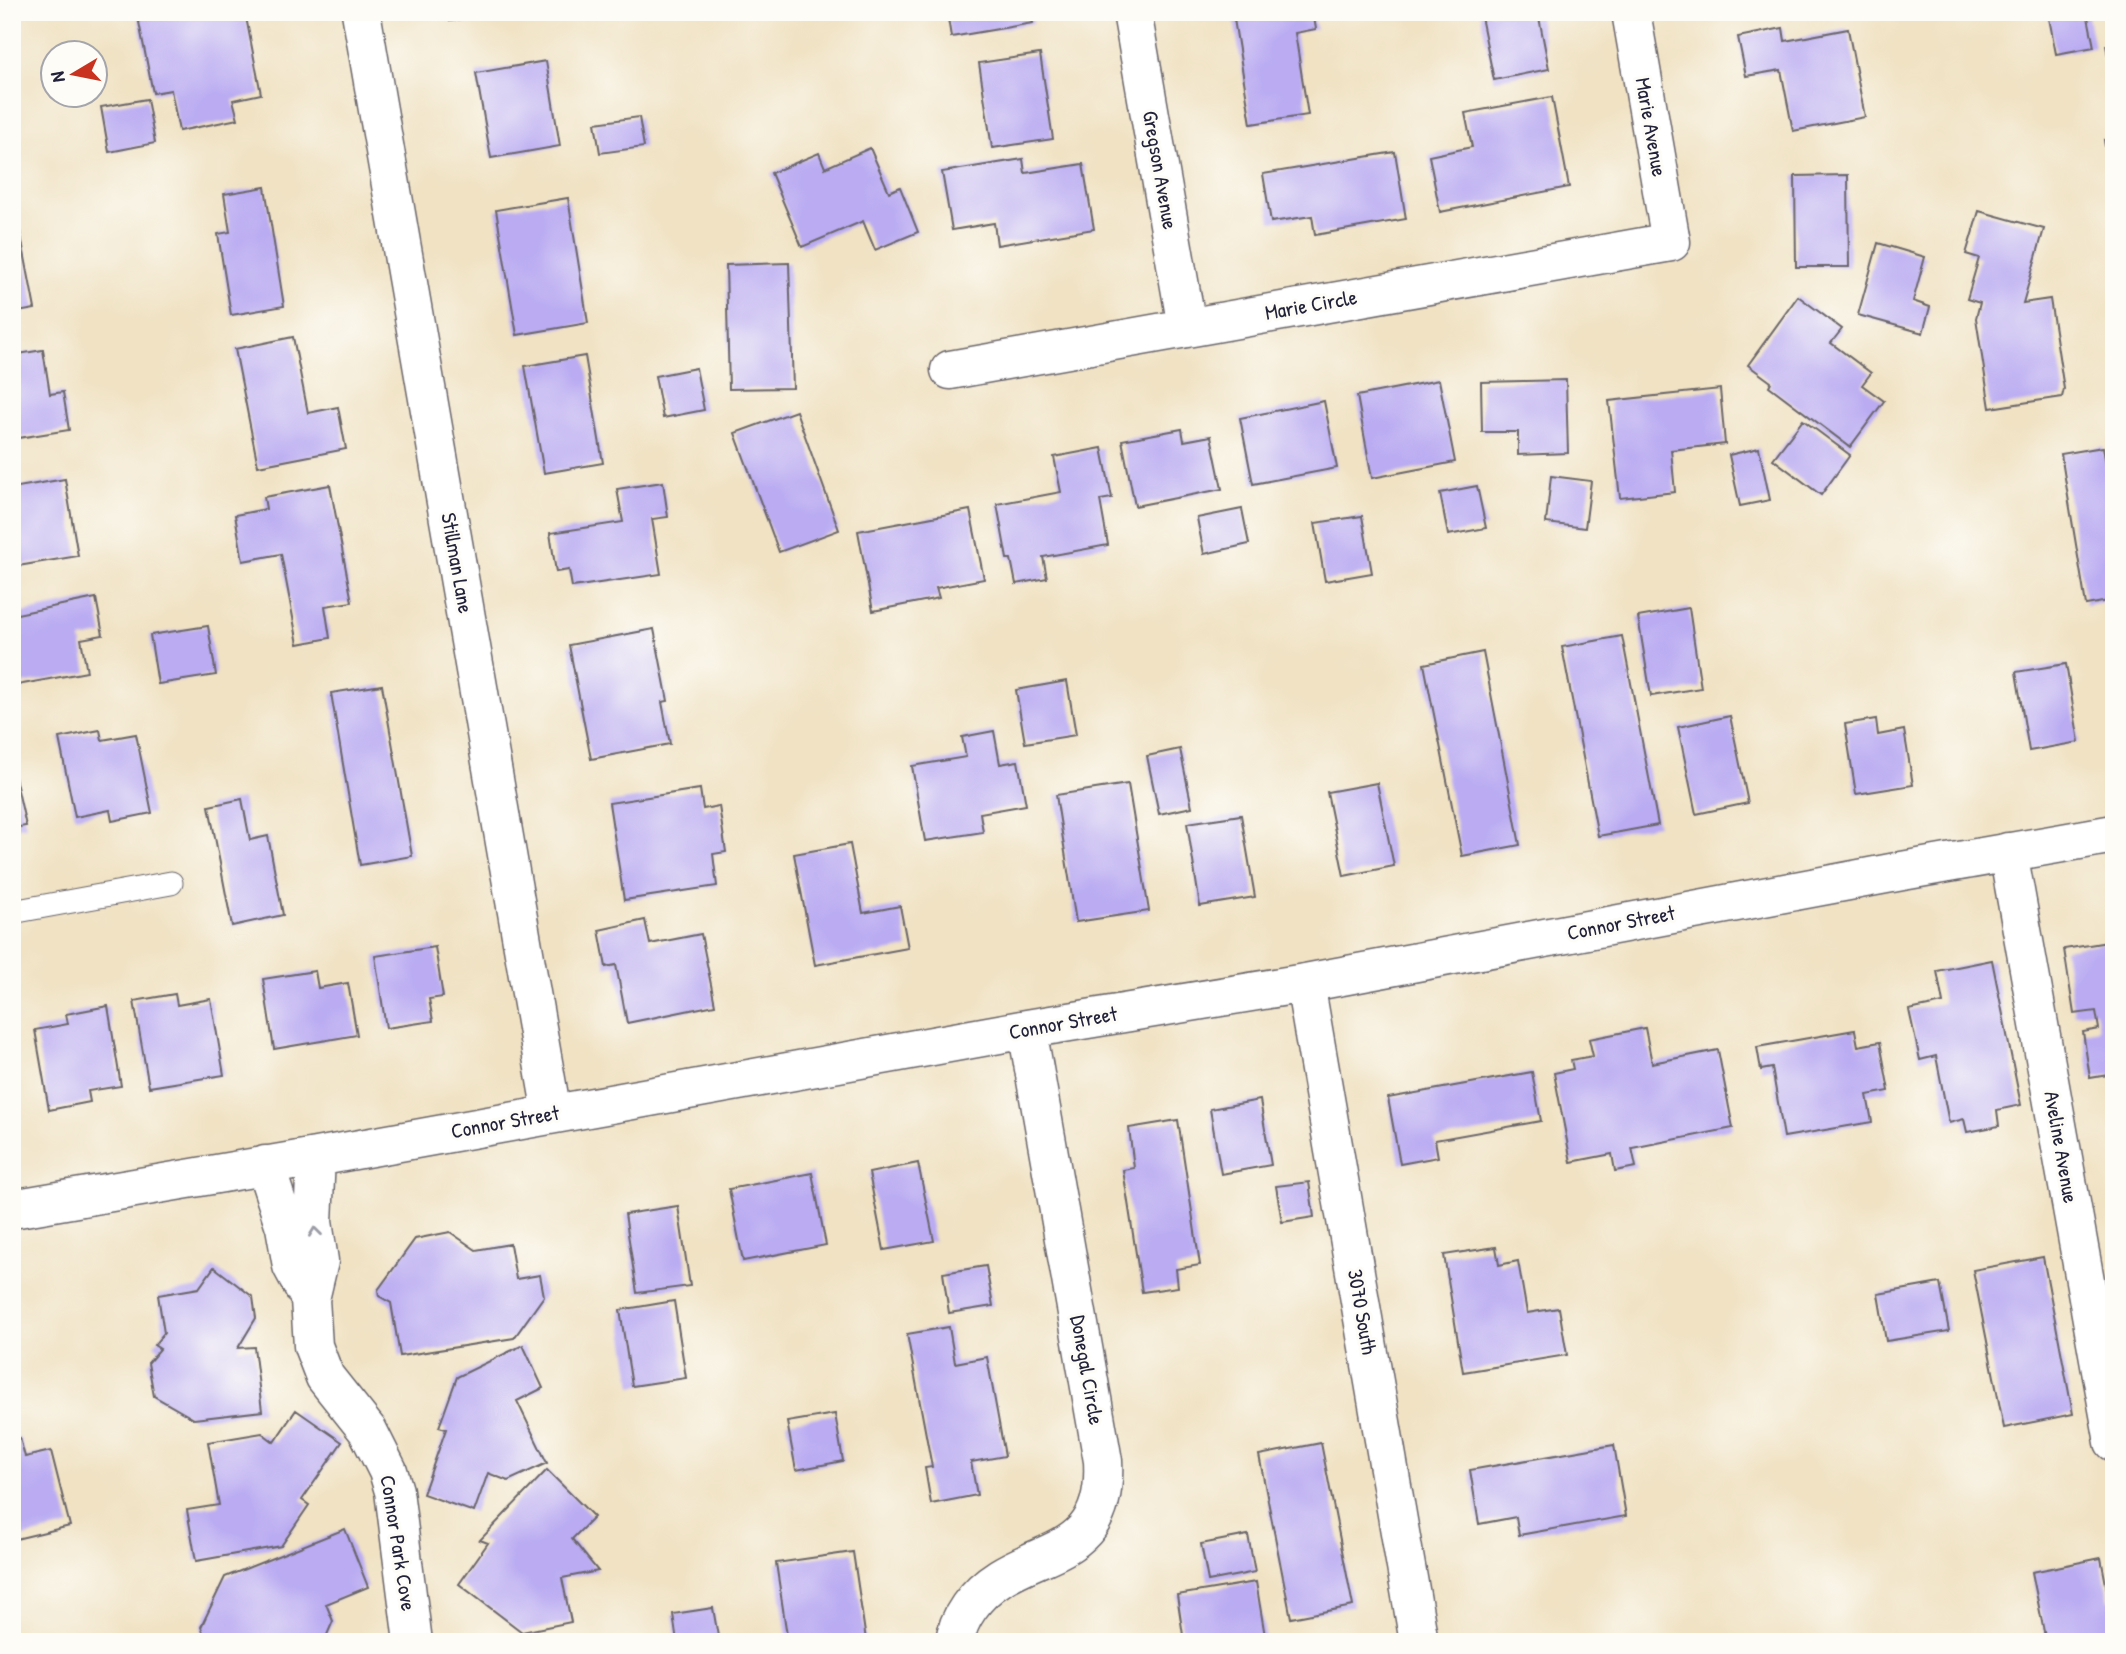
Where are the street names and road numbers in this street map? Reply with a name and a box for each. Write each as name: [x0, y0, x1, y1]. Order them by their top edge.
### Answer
street label: Marie Avenue: [1629, 75, 1674, 179]
street label: Gregson Avenue: [1136, 108, 1185, 232]
street label: Marie Circle: [1263, 282, 1359, 327]
street label: Stillman Lane: [434, 510, 481, 615]
street label: Connor Street: [1565, 898, 1678, 947]
street label: Connor Street: [1007, 999, 1120, 1046]
street label: Aveline Avenue: [2037, 1089, 2086, 1205]
street label: Connor Street: [449, 1098, 562, 1145]
street label: 3070 South: [1341, 1267, 1384, 1357]
street label: Donegal Circle: [1064, 1313, 1111, 1427]
street label: Connor Park Cove: [373, 1473, 424, 1613]

